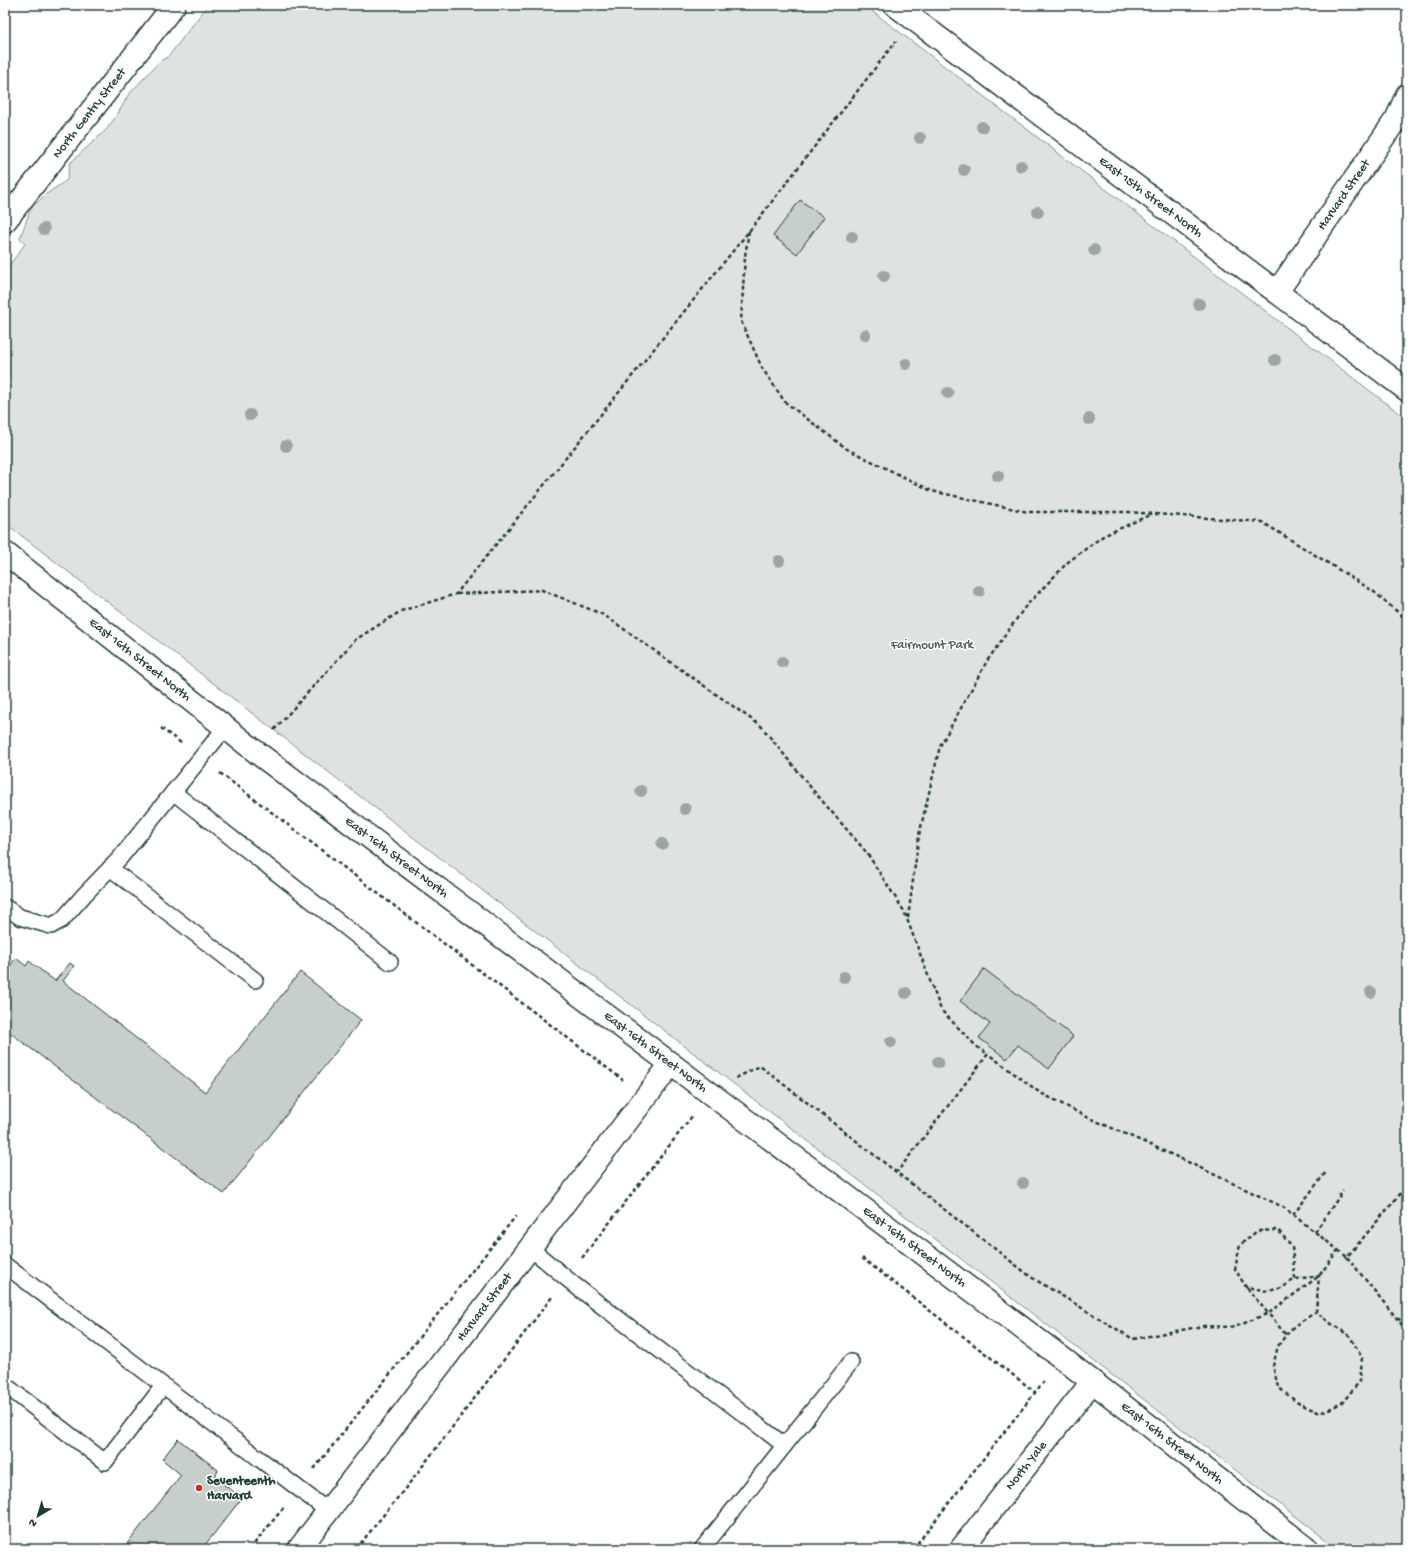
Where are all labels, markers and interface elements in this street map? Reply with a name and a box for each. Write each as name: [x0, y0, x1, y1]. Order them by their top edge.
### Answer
street label: North Gentry Street: [49, 64, 130, 161]
street label: East 15th Street North: [1096, 153, 1206, 241]
street label: Harvard Street: [1314, 155, 1374, 233]
street label: East 16th Street North: [86, 615, 194, 705]
park label: Fairmount Park: [890, 638, 975, 653]
street label: East 16th Street North: [342, 814, 451, 901]
street label: East 16th Street North: [601, 1008, 710, 1096]
street label: East 16th Street North: [860, 1203, 969, 1291]
street label: Harvard Street: [454, 1268, 517, 1344]
street label: East 16th Street North: [1118, 1399, 1226, 1488]
street label: North Yale: [1003, 1438, 1050, 1493]
place label: Seventeenth Harvard: [207, 1474, 276, 1504]
marker: Seventeenth Harvard: [194, 1483, 204, 1493]
north arrow: [18, 1496, 58, 1536]
text: N: [27, 1515, 40, 1529]

